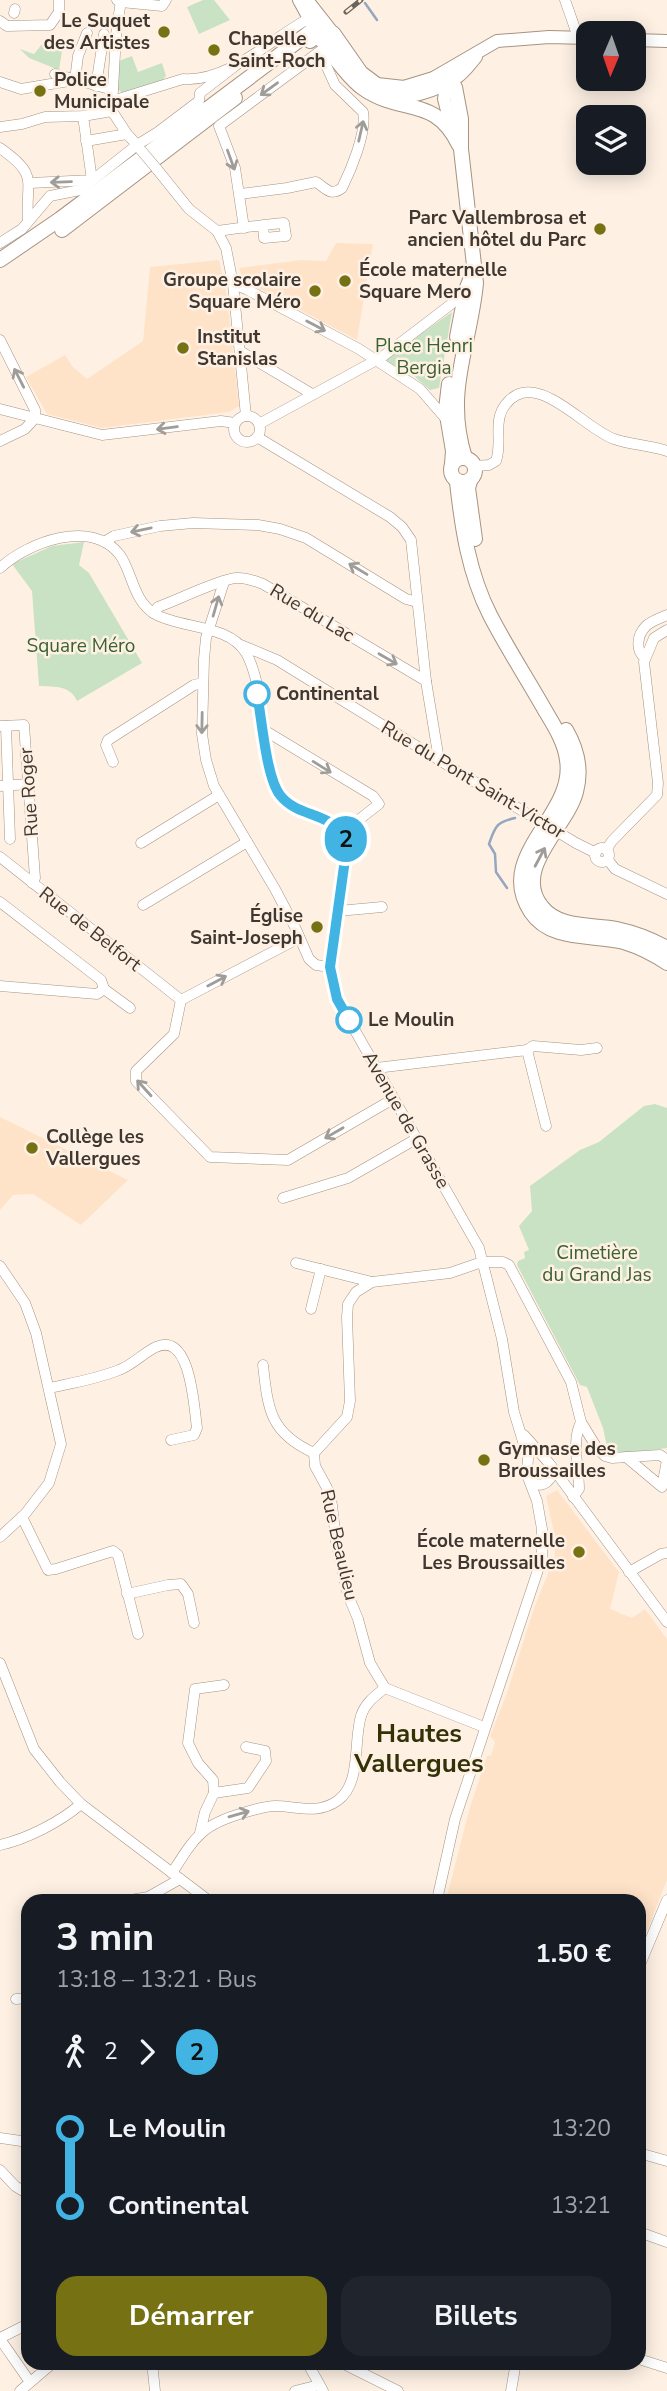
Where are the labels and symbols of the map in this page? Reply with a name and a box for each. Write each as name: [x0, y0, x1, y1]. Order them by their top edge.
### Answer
place label: Le Suquet des Artistes: [44, 8, 151, 56]
north arrow: [576, 21, 646, 91]
marker: Le Suquet des Artistes: [156, 24, 172, 40]
place label: Chapelle Saint-Roch: [228, 26, 326, 74]
marker: Chapelle Saint-Roch: [206, 42, 222, 58]
place label: Police Municipale: [54, 67, 149, 115]
one-way arrow: [260, 82, 279, 96]
marker: Police Municipale: [32, 83, 48, 99]
one-way arrow: [356, 120, 369, 142]
one-way arrow: [226, 148, 238, 170]
one-way arrow: [49, 175, 72, 188]
place label: Parc Vallembrosa et ancien hôtel du Parc: [407, 205, 587, 253]
marker: Parc Vallembrosa et ancien hôtel du Parc: [592, 221, 608, 237]
place label: École maternelle Square Mero: [359, 257, 507, 305]
place label: Groupe scolaire Square Méro: [163, 267, 301, 315]
marker: École maternelle Square Mero: [337, 273, 353, 289]
marker: Groupe scolaire Square Méro: [307, 283, 323, 299]
one-way arrow: [305, 319, 326, 333]
place label: Institut Stanislas: [197, 324, 278, 372]
park label: Place Henri Bergia: [375, 333, 473, 381]
marker: Institut Stanislas: [175, 340, 191, 356]
one-way arrow: [12, 368, 26, 389]
one-way arrow: [157, 421, 179, 434]
one-way arrow: [130, 524, 153, 538]
one-way arrow: [348, 562, 368, 576]
street label: Rue du Lac: [265, 578, 359, 648]
one-way arrow: [211, 595, 224, 617]
park label: Square Méro: [27, 633, 135, 659]
one-way arrow: [377, 652, 397, 666]
marker: Continental: [244, 681, 270, 707]
place label: Continental: [276, 681, 379, 707]
one-way arrow: [196, 711, 209, 734]
street label: Rue du Pont Saint-Victor: [376, 715, 570, 845]
street label: Rue Roger: [13, 746, 45, 838]
one-way arrow: [312, 759, 331, 774]
line badge: 2: [323, 816, 369, 862]
one-way arrow: [534, 848, 548, 868]
street label: Rue de Belfort: [33, 881, 147, 977]
place label: Église Saint-Joseph: [190, 903, 303, 951]
marker: Église Saint-Joseph: [309, 919, 325, 935]
one-way arrow: [206, 974, 227, 987]
marker: Le Moulin: [336, 1007, 362, 1033]
place label: Le Moulin: [368, 1007, 454, 1033]
street label: Avenue de Grasse: [356, 1047, 456, 1193]
one-way arrow: [136, 1079, 152, 1097]
place label: Collège les Vallergues: [45, 1124, 144, 1172]
one-way arrow: [325, 1126, 345, 1140]
marker: Collège les Vallergues: [24, 1140, 40, 1156]
park label: Cimetière du Grand Jas: [542, 1240, 652, 1288]
place label: Gymnase des Broussailles: [498, 1436, 616, 1484]
marker: Gymnase des Broussailles: [476, 1452, 492, 1468]
street label: Rue Beaulieu: [314, 1487, 364, 1603]
place label: École maternelle Les Broussailles: [417, 1528, 565, 1576]
marker: École maternelle Les Broussailles: [571, 1544, 587, 1560]
district label: Hautes Vallergues: [353, 1716, 484, 1781]
one-way arrow: [228, 1807, 250, 1820]

